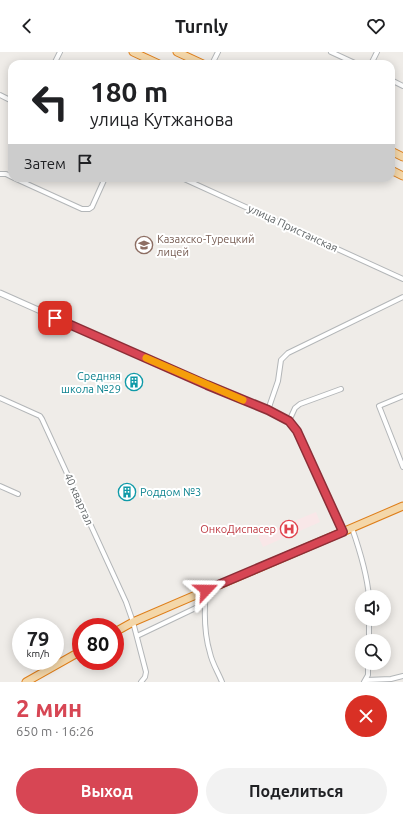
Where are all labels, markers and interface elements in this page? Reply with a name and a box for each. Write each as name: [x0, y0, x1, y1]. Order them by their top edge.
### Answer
icon: back: [16, 15, 38, 37]
icon: heart: [365, 15, 387, 37]
text: Turnly: [175, 16, 228, 36]
icon: left: [24, 76, 76, 128]
text: 180 m: [90, 76, 168, 107]
text: улица Кутжанова: [90, 109, 234, 129]
icon: arrive: [74, 152, 96, 174]
text: Затем: [24, 155, 66, 172]
street label: улица Пристанская: [246, 202, 340, 254]
place label: Казахско-Турецкий лицей: [157, 233, 255, 258]
school or university icon: Казахско-Турецкий лицей: [134, 235, 154, 255]
pin: [38, 301, 72, 335]
icon: arrive: [44, 307, 66, 329]
place label: Средняя школа №29: [61, 370, 121, 395]
building icon: Средняя школа №29: [124, 372, 144, 392]
street label: 40 квартал: [62, 471, 96, 527]
building icon: Роддом №3: [117, 482, 137, 502]
place label: Роддом №3: [140, 486, 201, 498]
hospital icon: ОнкоДиспасер: [279, 519, 299, 539]
place label: ОнкоДиспасер: [200, 523, 276, 535]
position arrow: [185, 569, 227, 611]
map controls: [355, 590, 391, 670]
button: sound: [355, 590, 391, 626]
speed limit sign: 80: [72, 618, 124, 670]
text: 79: [27, 627, 49, 650]
button: search: [355, 634, 391, 670]
text: km/h: [26, 648, 50, 659]
text: 2 мин: [16, 695, 82, 722]
button: close: [345, 695, 387, 737]
text: 650 m · 16:26: [16, 724, 94, 738]
button: Выход: [16, 768, 198, 814]
button: Поделиться: [206, 768, 387, 814]

